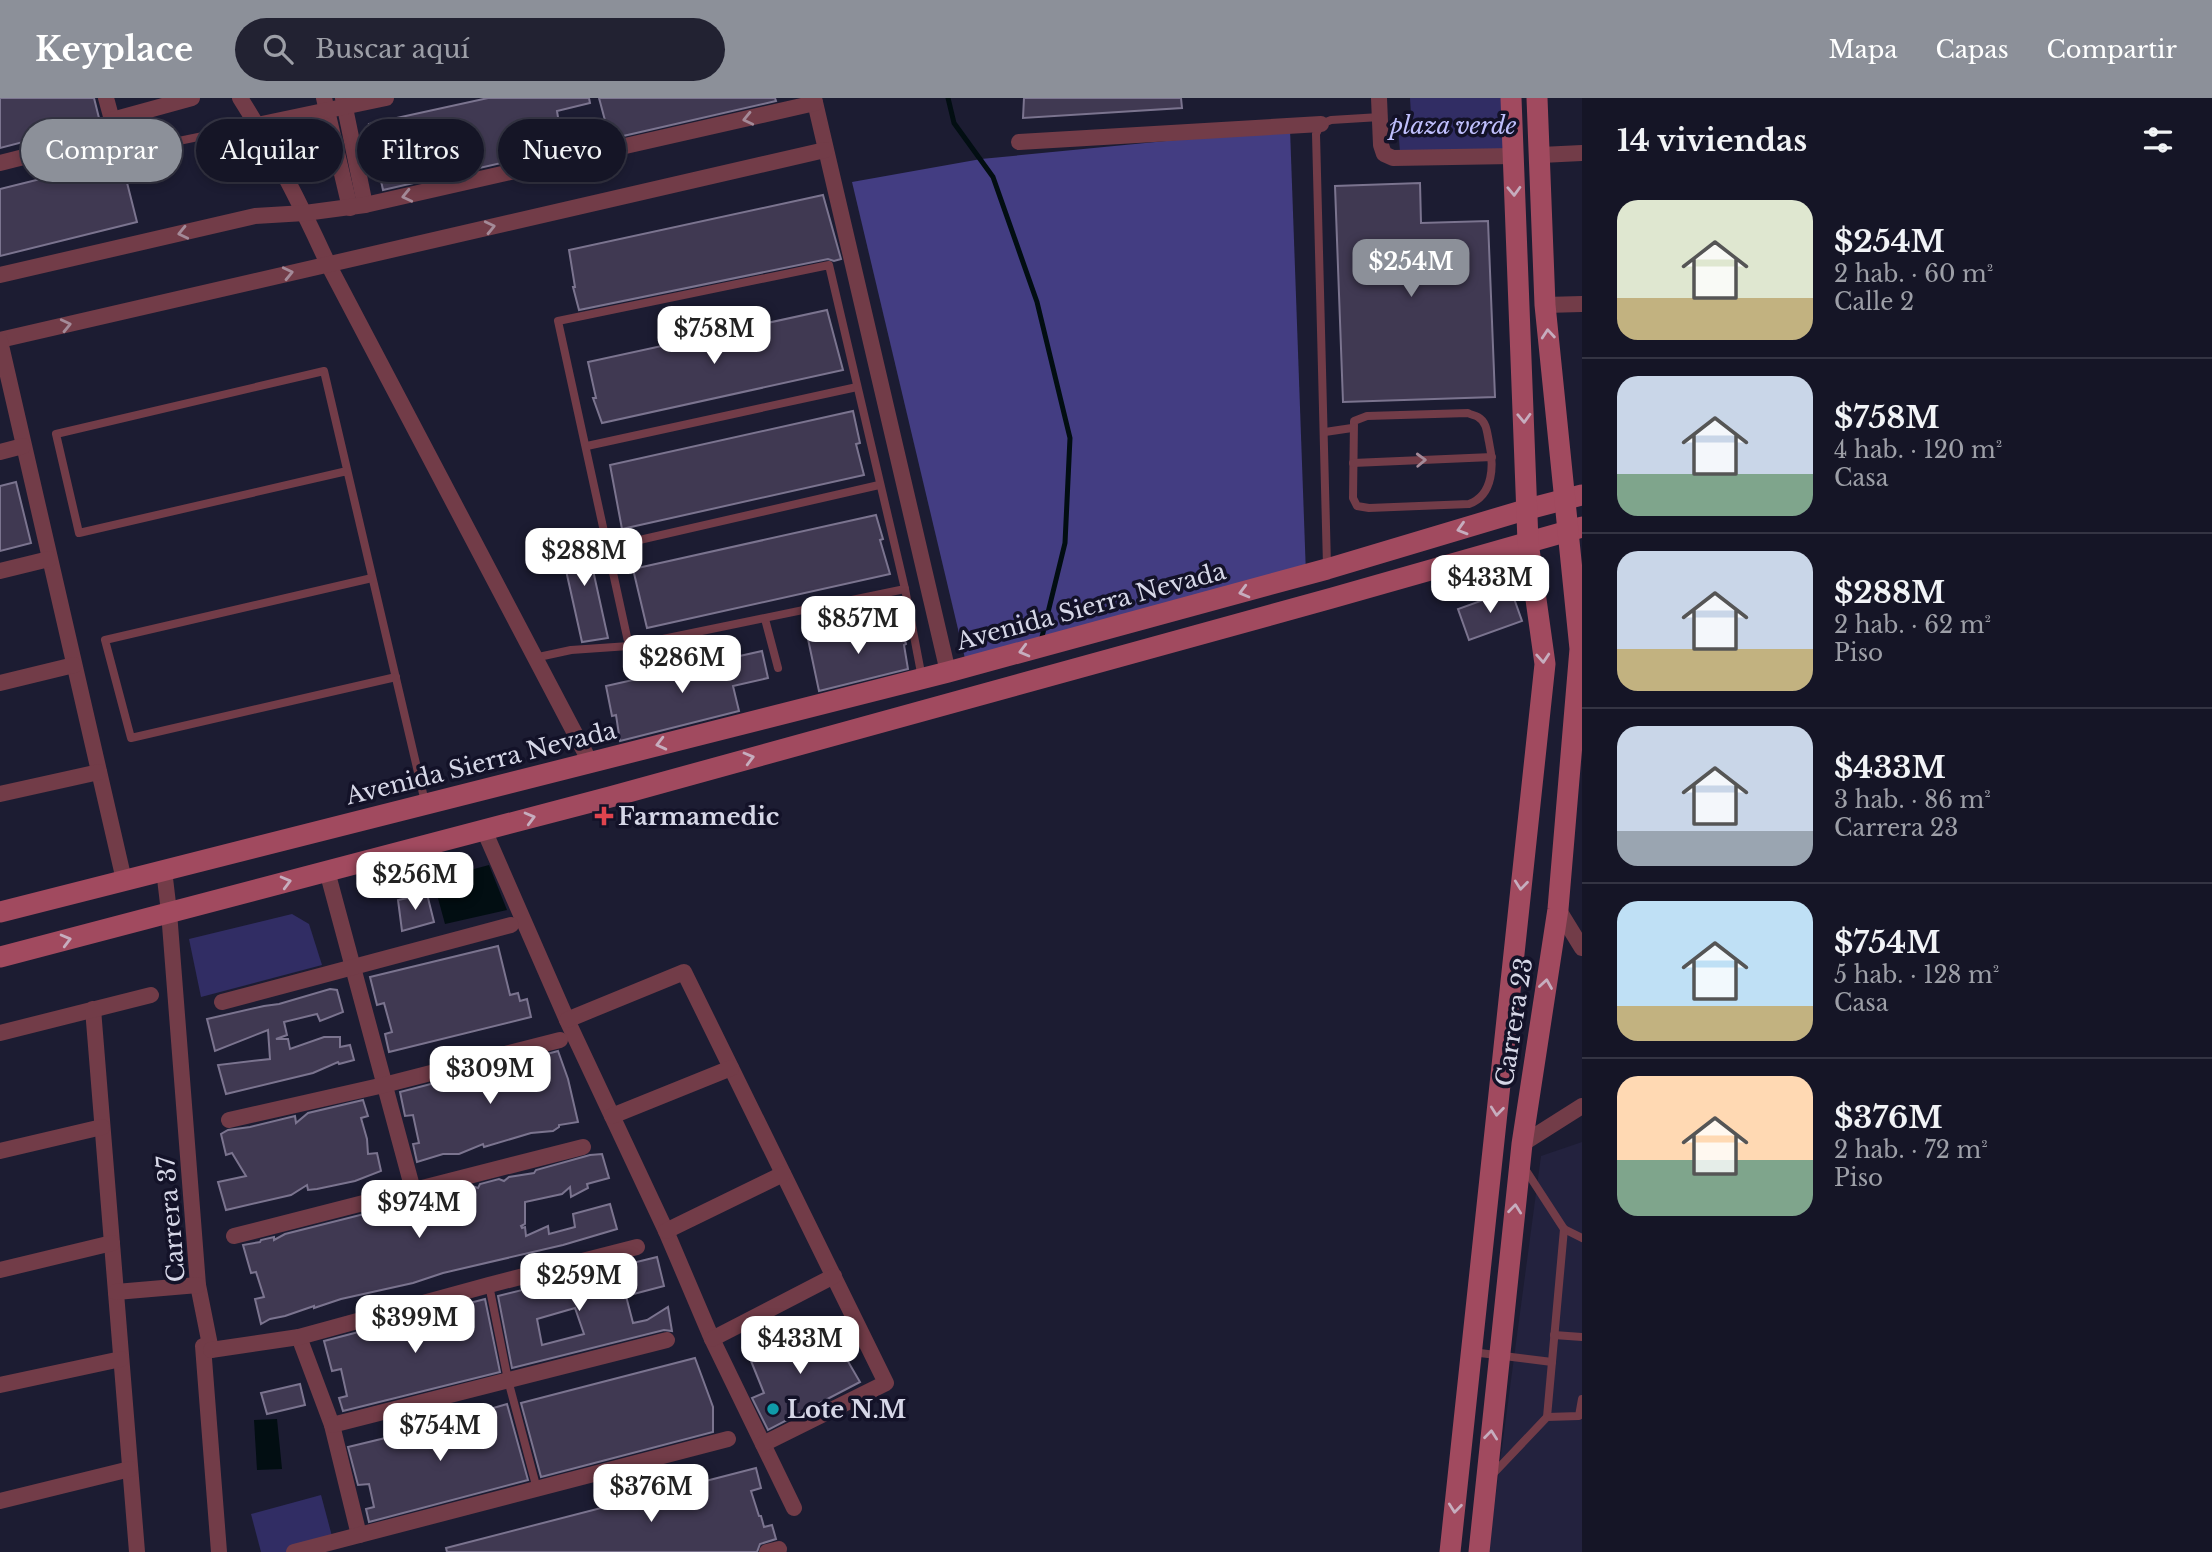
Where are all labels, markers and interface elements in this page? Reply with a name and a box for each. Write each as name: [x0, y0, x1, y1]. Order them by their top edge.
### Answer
search box: [235, 18, 725, 81]
text: Keyplace: [35, 29, 193, 70]
icon: search: [259, 30, 297, 68]
text: Buscar aquí: [315, 33, 469, 65]
text: Mapa: [1828, 35, 1898, 64]
text: Capas: [1936, 35, 2009, 64]
text: Compartir: [2047, 35, 2177, 64]
one-way arrow: [743, 110, 755, 125]
park label: plaza verde: [1387, 111, 1516, 140]
chip: Comprar: [21, 119, 182, 182]
chip: Alquilar: [196, 119, 343, 182]
chip: Filtros: [357, 119, 484, 182]
chip: Nuevo: [498, 119, 626, 182]
icon: filters: [2139, 121, 2177, 159]
text: 14 viviendas: [1617, 122, 1807, 159]
one-way arrow: [1507, 185, 1522, 196]
one-way arrow: [401, 188, 413, 202]
one-way arrow: [484, 220, 496, 235]
text: $254M: [1834, 223, 1945, 260]
one-way arrow: [177, 225, 189, 239]
icon: home: [1673, 228, 1757, 312]
pin: $254M: [1362, 240, 1460, 299]
text: $254M: [1368, 248, 1454, 276]
text: 2 hab. · 60 m²: [1834, 260, 1993, 288]
one-way arrow: [282, 267, 294, 281]
text: Calle 2: [1834, 288, 1914, 316]
pin: $758M: [665, 306, 763, 366]
text: $758M: [674, 315, 754, 343]
one-way arrow: [60, 318, 72, 333]
one-way arrow: [1541, 328, 1556, 339]
text: $758M: [1834, 399, 1940, 436]
icon: home: [1673, 404, 1757, 488]
one-way arrow: [1516, 413, 1531, 424]
text: 4 hab. · 120 m²: [1834, 436, 2002, 464]
one-way arrow: [1416, 453, 1427, 468]
text: Casa: [1834, 464, 1888, 492]
one-way arrow: [1456, 520, 1468, 535]
pin: $288M: [535, 528, 633, 588]
text: $288M: [541, 537, 627, 565]
street label: Avenida Sierra Nevada: [952, 556, 1230, 656]
pin: $433M: [1441, 556, 1539, 615]
text: $433M: [1447, 564, 1533, 592]
text: $288M: [1834, 574, 1945, 611]
icon: home: [1673, 579, 1757, 663]
one-way arrow: [1238, 583, 1250, 598]
pin: $857M: [809, 596, 907, 656]
text: $857M: [817, 605, 899, 633]
text: 2 hab. · 62 m²: [1834, 611, 1991, 639]
pin: $286M: [633, 636, 731, 695]
text: Piso: [1834, 639, 1883, 667]
one-way arrow: [1018, 643, 1030, 657]
text: $286M: [639, 644, 725, 672]
one-way arrow: [1535, 653, 1550, 664]
street label: Avenida Sierra Nevada: [342, 715, 620, 811]
one-way arrow: [655, 736, 667, 750]
text: $433M: [1834, 749, 1946, 786]
one-way arrow: [743, 752, 755, 767]
icon: home: [1673, 754, 1757, 838]
text: 3 hab. · 86 m²: [1834, 786, 1991, 814]
place label: Farmamedic: [618, 802, 779, 831]
marker: Farmamedic: [596, 808, 612, 824]
one-way arrow: [524, 812, 536, 826]
text: Carrera 23: [1834, 814, 1958, 842]
pin: $256M: [366, 852, 464, 912]
text: $256M: [372, 861, 458, 889]
one-way arrow: [280, 876, 292, 890]
one-way arrow: [1514, 879, 1529, 890]
text: $754M: [1834, 924, 1941, 961]
icon: home: [1673, 929, 1757, 1013]
one-way arrow: [60, 934, 72, 948]
street label: Carrera 23: [1490, 956, 1538, 1088]
text: 5 hab. · 128 m²: [1834, 961, 1999, 989]
one-way arrow: [1538, 978, 1553, 990]
text: Casa: [1834, 989, 1888, 1017]
pin: $309M: [441, 1046, 539, 1106]
text: $309M: [446, 1055, 534, 1083]
text: $376M: [1834, 1099, 1942, 1136]
icon: home: [1673, 1104, 1757, 1188]
one-way arrow: [1490, 1105, 1505, 1117]
text: 2 hab. · 72 m²: [1834, 1136, 1988, 1164]
street label: Carrera 37: [151, 1153, 191, 1284]
text: Piso: [1834, 1164, 1883, 1192]
pin: $974M: [370, 1180, 468, 1240]
text: $974M: [377, 1189, 461, 1217]
one-way arrow: [1508, 1203, 1523, 1215]
pin: $259M: [530, 1254, 628, 1313]
text: $259M: [536, 1262, 622, 1290]
pin: $399M: [366, 1296, 464, 1355]
text: $399M: [372, 1304, 458, 1332]
pin: $433M: [751, 1316, 849, 1376]
text: $433M: [757, 1325, 843, 1353]
place label: Lote N.M: [787, 1395, 906, 1424]
marker: Lote N.M: [765, 1401, 781, 1417]
pin: $754M: [391, 1404, 489, 1463]
text: $754M: [399, 1412, 481, 1440]
one-way arrow: [1484, 1430, 1499, 1441]
pin: $376M: [602, 1464, 700, 1524]
text: $376M: [609, 1473, 693, 1501]
one-way arrow: [1448, 1502, 1463, 1513]

